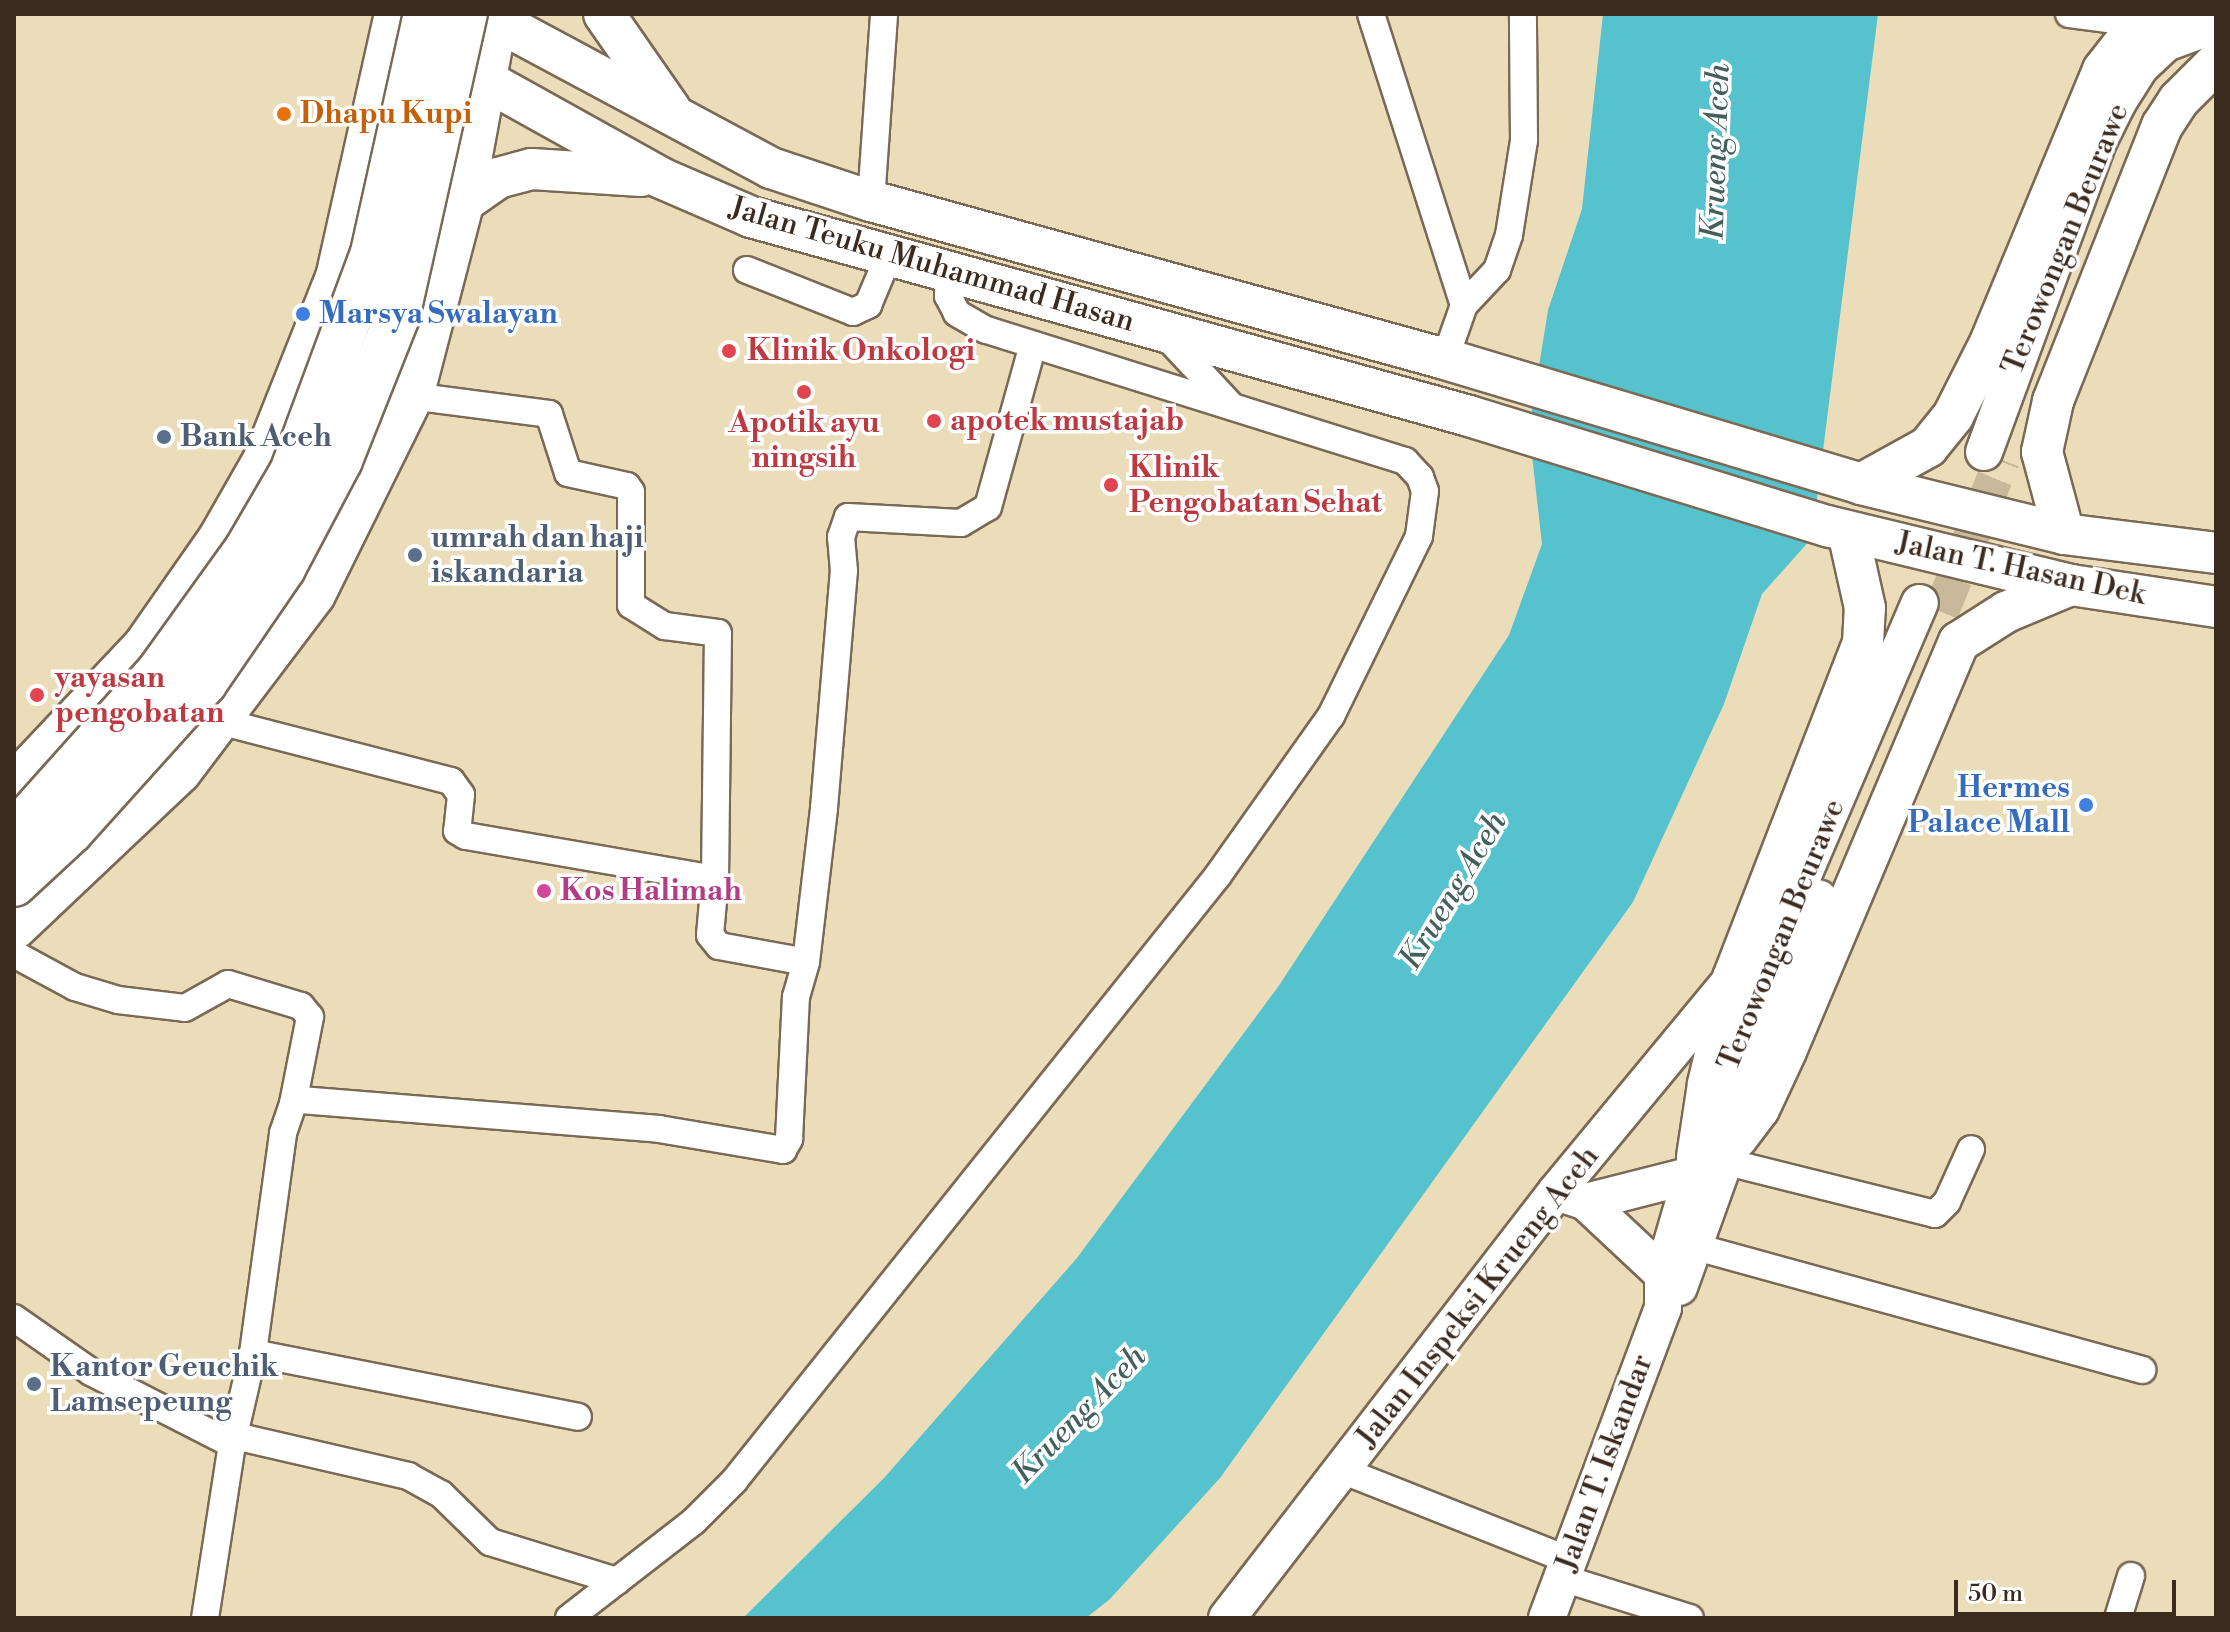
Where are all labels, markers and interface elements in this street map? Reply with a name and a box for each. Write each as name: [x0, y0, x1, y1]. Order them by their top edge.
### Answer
water label: Krueng Aceh: [1694, 63, 1738, 241]
place label: Dhapu Kupi: [300, 96, 472, 132]
street label: Terowongan Beurawe: [1995, 98, 2137, 380]
marker: Dhapu Kupi: [275, 105, 293, 123]
street label: Jalan Teuku Muhammad Hasan: [725, 190, 1139, 340]
place label: Marsya Swalayan: [319, 296, 558, 332]
marker: Marsya Swalayan: [294, 305, 312, 323]
place label: Klinik Onkologi: [747, 333, 975, 369]
marker: Klinik Onkologi: [718, 340, 740, 362]
marker: Apotik ayu ningsih: [795, 383, 813, 401]
place label: apotek mustajab: [950, 403, 1184, 439]
place label: Apotik ayu ningsih: [728, 405, 880, 476]
marker: apotek mustajab: [925, 412, 943, 430]
place label: Bank Aceh: [180, 419, 332, 455]
marker: Bank Aceh: [155, 428, 173, 446]
place label: Klinik Pengobatan Sehat: [1129, 450, 1382, 520]
marker: Klinik Pengobatan Sehat: [1100, 474, 1122, 496]
place label: umrah dan haji iskandaria: [431, 520, 644, 590]
street label: Jalan T. Hasan Dek: [1893, 525, 2149, 613]
marker: umrah dan haji iskandaria: [406, 546, 424, 564]
place label: yayasan pengobatan: [55, 660, 224, 730]
marker: yayasan pengobatan: [26, 684, 48, 706]
place label: Hermes Palace Mall: [1908, 770, 2070, 840]
street label: Terowongan Beurawe: [1711, 794, 1853, 1076]
marker: Hermes Palace Mall: [2077, 796, 2095, 814]
water label: Krueng Aceh: [1391, 805, 1515, 977]
place label: Kos Halimah: [560, 873, 742, 909]
marker: Kos Halimah: [535, 882, 553, 900]
street label: Jalan Inspeksi Krueng Aceh: [1349, 1139, 1607, 1455]
water label: Krueng Aceh: [1004, 1338, 1154, 1492]
place label: Kantor Geuchik Lamsepeung: [50, 1349, 278, 1420]
street label: Jalan T. Iskandar: [1549, 1350, 1661, 1576]
marker: Kantor Geuchik Lamsepeung: [25, 1375, 43, 1393]
scale bar: [1958, 1564, 2180, 1614]
text: 50 m: [1968, 1579, 2023, 1609]

